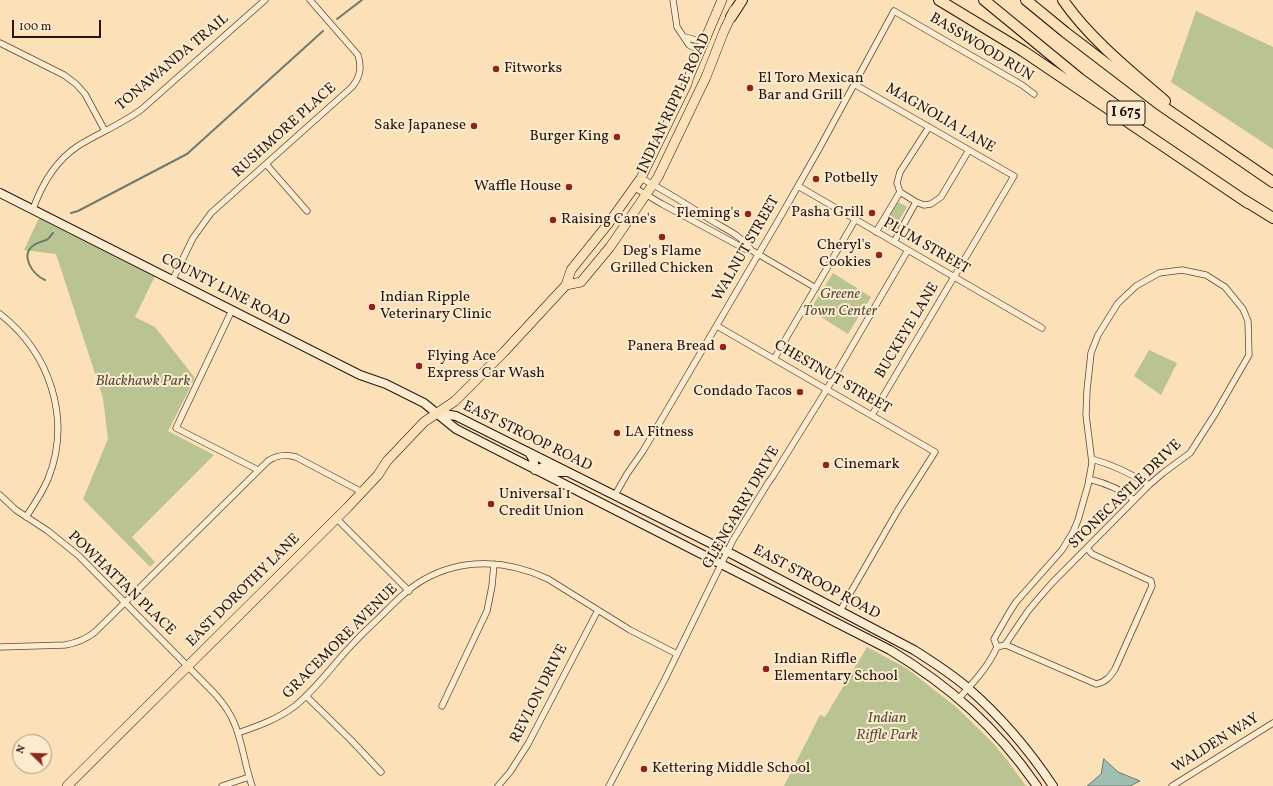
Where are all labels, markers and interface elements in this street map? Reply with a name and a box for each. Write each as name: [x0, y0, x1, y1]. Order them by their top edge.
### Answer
street label: BASSWOOD RUN: [926, 10, 1036, 86]
street label: TONAWANDA TRAIL: [113, 11, 233, 115]
scale bar: [14, 12, 103, 38]
text: 100 m: [19, 19, 51, 35]
street label: INDIAN RIPPLE ROAD: [634, 31, 716, 177]
place label: Fitworks: [504, 60, 562, 78]
marker: Fitworks: [491, 64, 501, 74]
place label: El Toro Mexican Bar and Grill: [758, 70, 864, 105]
street label: RUSHMORE PLACE: [229, 80, 341, 182]
street label: MAGNOLIA LANE: [882, 80, 998, 158]
marker: El Toro Mexican Bar and Grill: [745, 83, 755, 93]
road number: I 675: [1107, 101, 1145, 125]
place label: Sake Japanese: [374, 117, 466, 135]
marker: Sake Japanese: [469, 121, 479, 131]
place label: Burger King: [530, 128, 609, 146]
marker: Burger King: [612, 132, 622, 142]
place label: Potbelly: [824, 170, 878, 188]
marker: Potbelly: [811, 174, 821, 184]
place label: Waffle House: [474, 178, 561, 196]
marker: Waffle House: [564, 182, 574, 192]
street label: WALNUT STREET: [710, 193, 784, 305]
place label: Pasha Grill: [791, 204, 864, 222]
place label: Fleming's: [676, 205, 740, 223]
marker: Pasha Grill: [867, 208, 877, 218]
marker: Fleming's: [743, 209, 753, 219]
place label: Raising Cane's: [561, 211, 656, 229]
marker: Raising Cane's: [548, 215, 558, 225]
street label: PLUM STREET: [879, 215, 973, 279]
marker: Deg's Flame Grilled Chicken: [657, 232, 667, 242]
place label: Cheryl's Cookies: [817, 237, 871, 272]
place label: Deg's Flame Grilled Chicken: [611, 243, 713, 278]
marker: Cheryl's Cookies: [874, 250, 884, 260]
street label: COUNTY LINE ROAD: [158, 251, 292, 331]
street label: BUCKEYE LANE: [872, 280, 944, 382]
park label: Greene Town Center: [803, 286, 877, 321]
place label: Indian Ripple Veterinary Clinic: [380, 289, 492, 324]
marker: Indian Ripple Veterinary Clinic: [367, 302, 377, 312]
street label: CHESTNUT STREET: [770, 337, 894, 419]
place label: Panera Bread: [627, 338, 715, 356]
marker: Panera Bread: [718, 342, 728, 352]
place label: Flying Ace Express Car Wash: [427, 348, 545, 383]
marker: Flying Ace Express Car Wash: [414, 361, 424, 371]
park label: Blackhawk Park: [96, 373, 190, 391]
place label: Condado Tacos: [693, 383, 792, 401]
marker: Condado Tacos: [795, 387, 805, 397]
street label: EAST STROOP ROAD: [460, 398, 594, 476]
place label: LA Fitness: [625, 424, 694, 442]
marker: LA Fitness: [612, 428, 622, 438]
street label: STONECASTLE DRIVE: [1066, 436, 1186, 554]
street label: GLENGARRY DRIVE: [700, 443, 784, 573]
place label: Cinemark: [834, 456, 900, 474]
marker: Cinemark: [821, 460, 831, 470]
place label: Universal 1 Credit Union: [499, 486, 584, 521]
marker: Universal 1 Credit Union: [486, 499, 496, 509]
street label: POWHATTAN PLACE: [63, 528, 179, 640]
street label: EAST DOROTHY LANE: [183, 530, 305, 652]
street label: EAST STROOP ROAD: [749, 542, 883, 624]
street label: GRACEMORE AVENUE: [280, 581, 402, 703]
street label: REVLON DRIVE: [507, 642, 573, 746]
place label: Indian Riffle Elementary School: [774, 651, 898, 686]
marker: Indian Riffle Elementary School: [761, 664, 771, 674]
park label: Indian Riffle Park: [856, 710, 918, 745]
street label: WALDEN WAY: [1169, 710, 1263, 778]
north arrow: [12, 734, 52, 774]
text: N: [13, 743, 30, 756]
place label: Kettering Middle School: [652, 760, 810, 778]
marker: Kettering Middle School: [639, 764, 649, 774]

